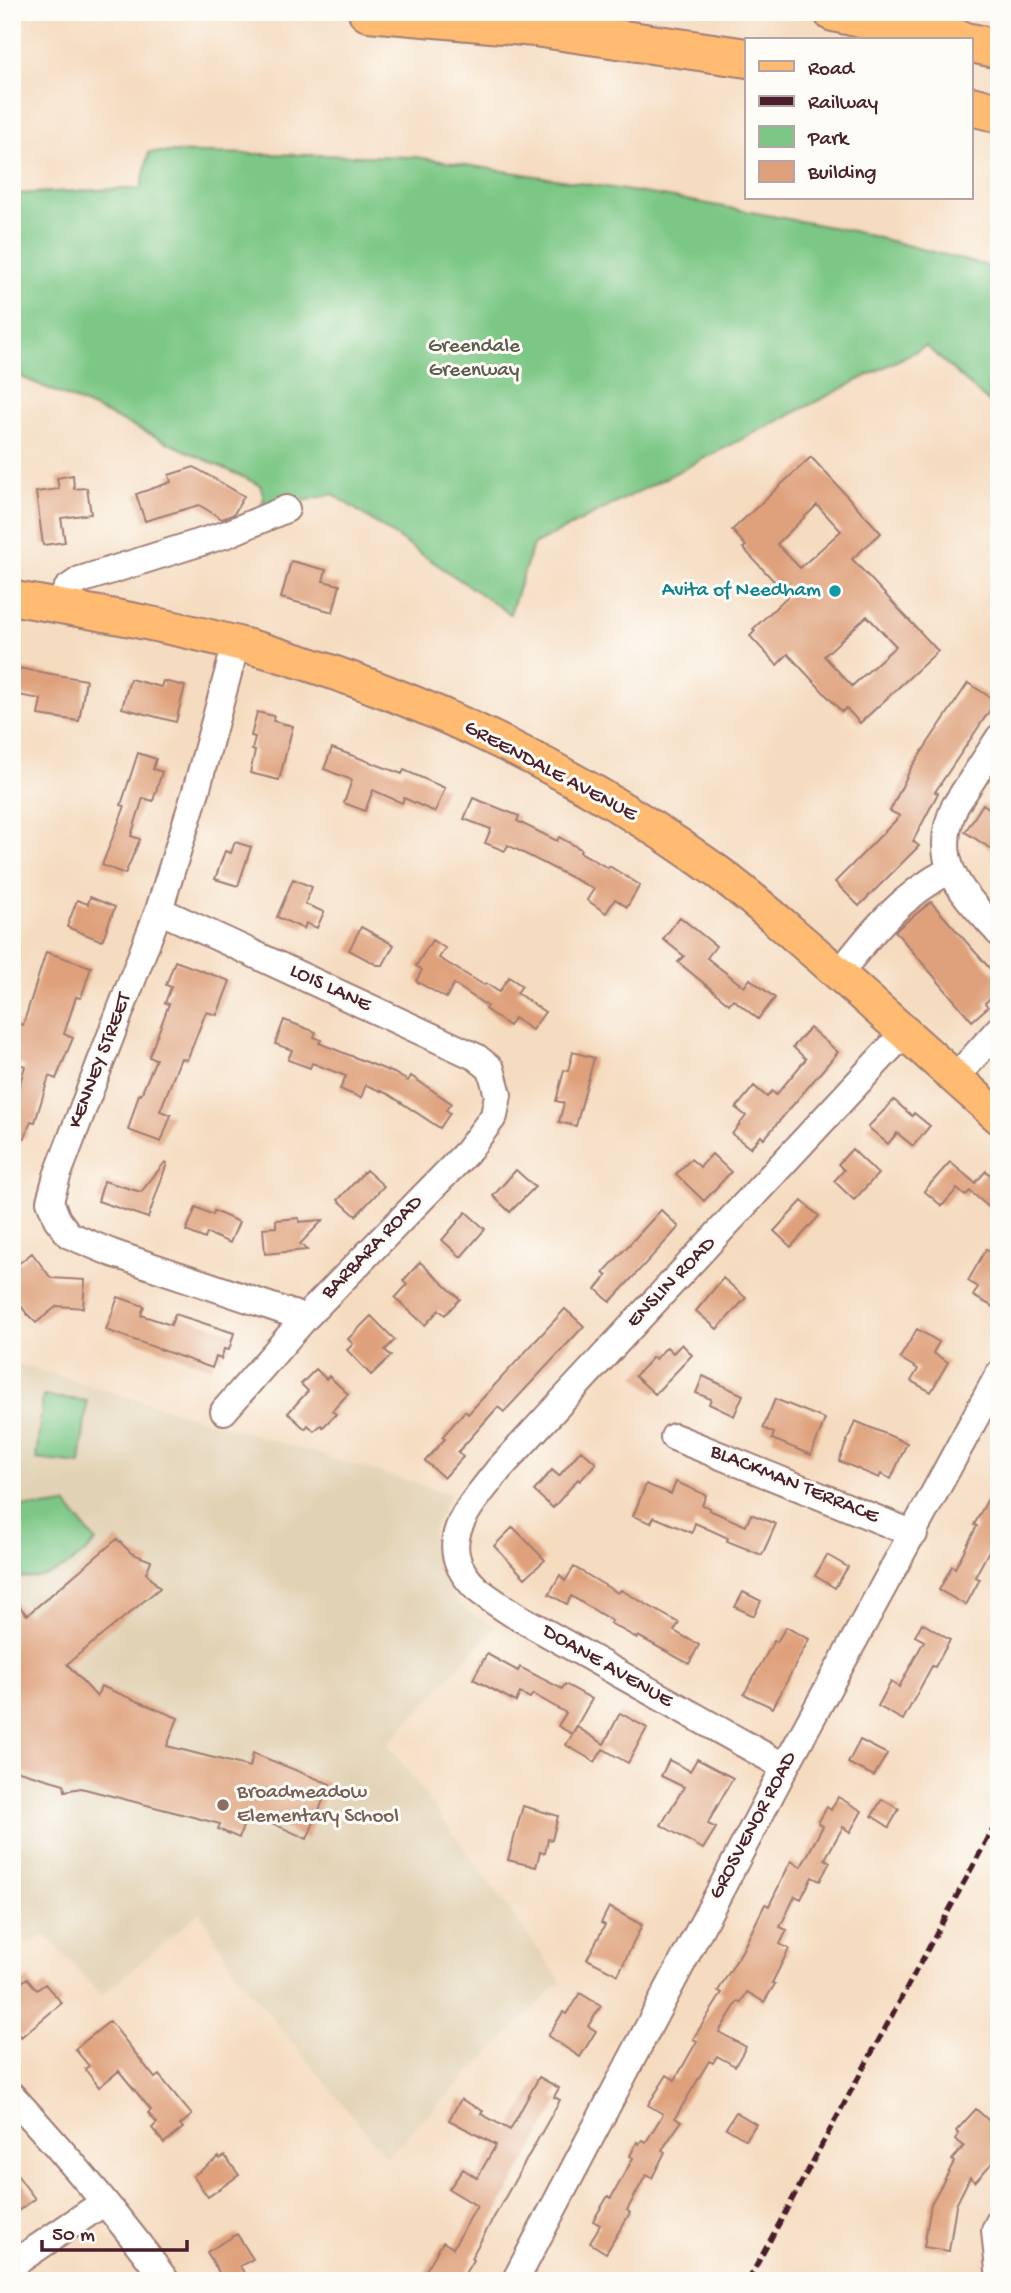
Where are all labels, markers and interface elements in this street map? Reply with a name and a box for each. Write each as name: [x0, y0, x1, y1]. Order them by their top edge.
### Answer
legend: [745, 38, 972, 200]
text: Road: [808, 58, 856, 83]
text: Railway: [808, 92, 878, 117]
text: Park: [807, 128, 851, 153]
text: Building: [807, 162, 877, 187]
park label: Greendale Greenway: [428, 335, 521, 384]
place label: Avita of Needham: [662, 579, 821, 604]
marker: Avita of Needham: [827, 583, 843, 599]
street label: GREENDALE AVENUE: [459, 716, 641, 829]
street label: LOIS LANE: [285, 959, 376, 1019]
street label: KENNEY STREET: [64, 989, 139, 1132]
street label: BARBARA ROAD: [316, 1190, 429, 1306]
street label: ENSLIN ROAD: [622, 1232, 722, 1334]
street label: BLACKMAN TERRACE: [705, 1439, 883, 1531]
street label: DOANE AVENUE: [536, 1619, 677, 1715]
street label: GROSVENOR ROAD: [705, 1748, 804, 1904]
place label: Broadmeadow Elementary School: [236, 1781, 399, 1830]
marker: Broadmeadow Elementary School: [215, 1797, 231, 1813]
scale bar: [42, 2209, 187, 2253]
text: 50 m: [52, 2224, 95, 2249]

